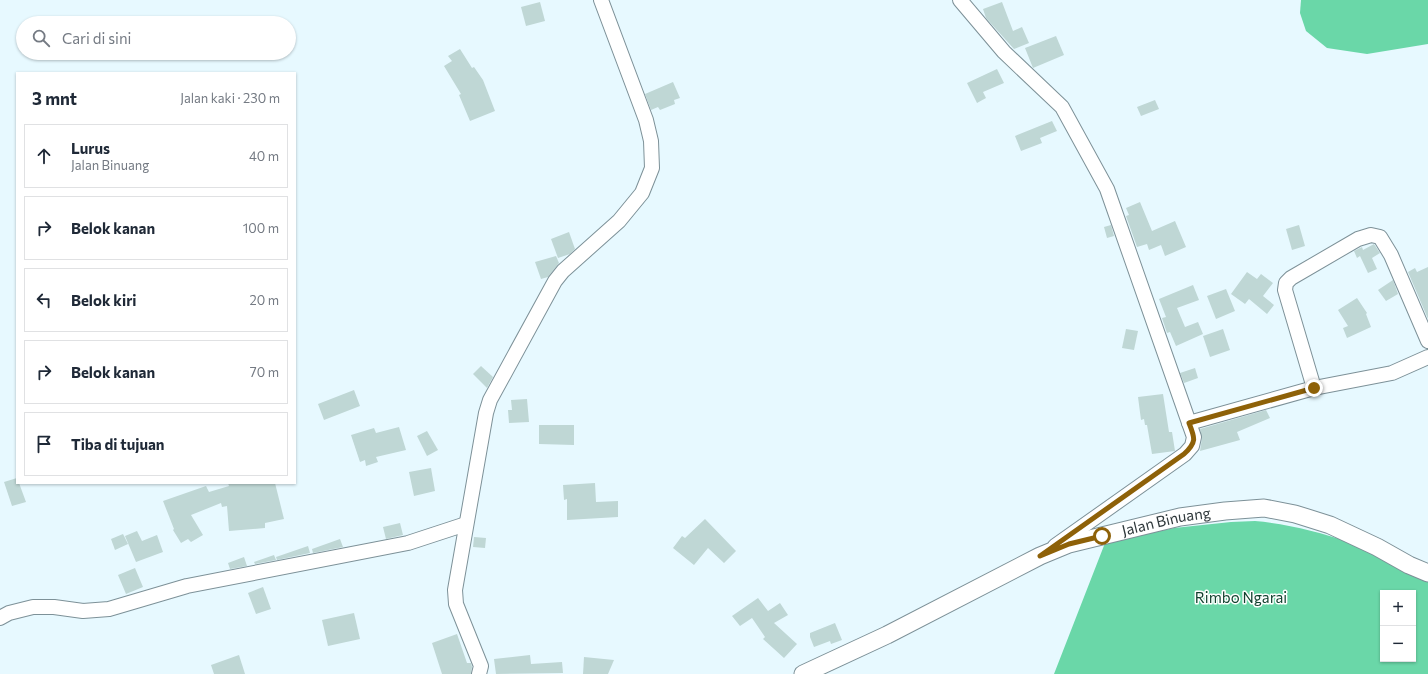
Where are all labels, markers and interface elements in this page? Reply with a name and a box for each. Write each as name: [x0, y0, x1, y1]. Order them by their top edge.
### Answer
search box: [16, 16, 296, 60]
icon: search: [30, 27, 52, 49]
text: Cari di sini: [62, 29, 131, 47]
text: 3 mnt: [32, 88, 77, 109]
text: Jalan kaki · 230 m: [180, 90, 280, 106]
text: Lurus: [71, 139, 110, 157]
icon: ahead: [33, 145, 55, 167]
text: 40 m: [249, 148, 279, 164]
text: Jalan Binuang: [71, 157, 149, 173]
icon: right: [33, 217, 55, 239]
text: Belok kanan: [71, 219, 155, 237]
text: 100 m: [243, 220, 279, 236]
icon: left: [33, 289, 55, 311]
text: Belok kiri: [71, 291, 137, 309]
text: 20 m: [250, 292, 279, 308]
icon: right: [33, 361, 55, 383]
text: Belok kanan: [71, 363, 155, 381]
text: 70 m: [250, 364, 279, 380]
route end: [1305, 379, 1323, 397]
icon: arrive: [33, 433, 55, 455]
text: Tiba di tujuan: [71, 435, 165, 453]
street label: Jalan Binuang: [1120, 503, 1212, 539]
route start: [1093, 527, 1111, 545]
park label: Rimbo Ngarai: [1195, 588, 1287, 606]
map controls: [1380, 590, 1416, 662]
button: +: [1380, 590, 1416, 626]
button: −: [1380, 626, 1416, 662]

